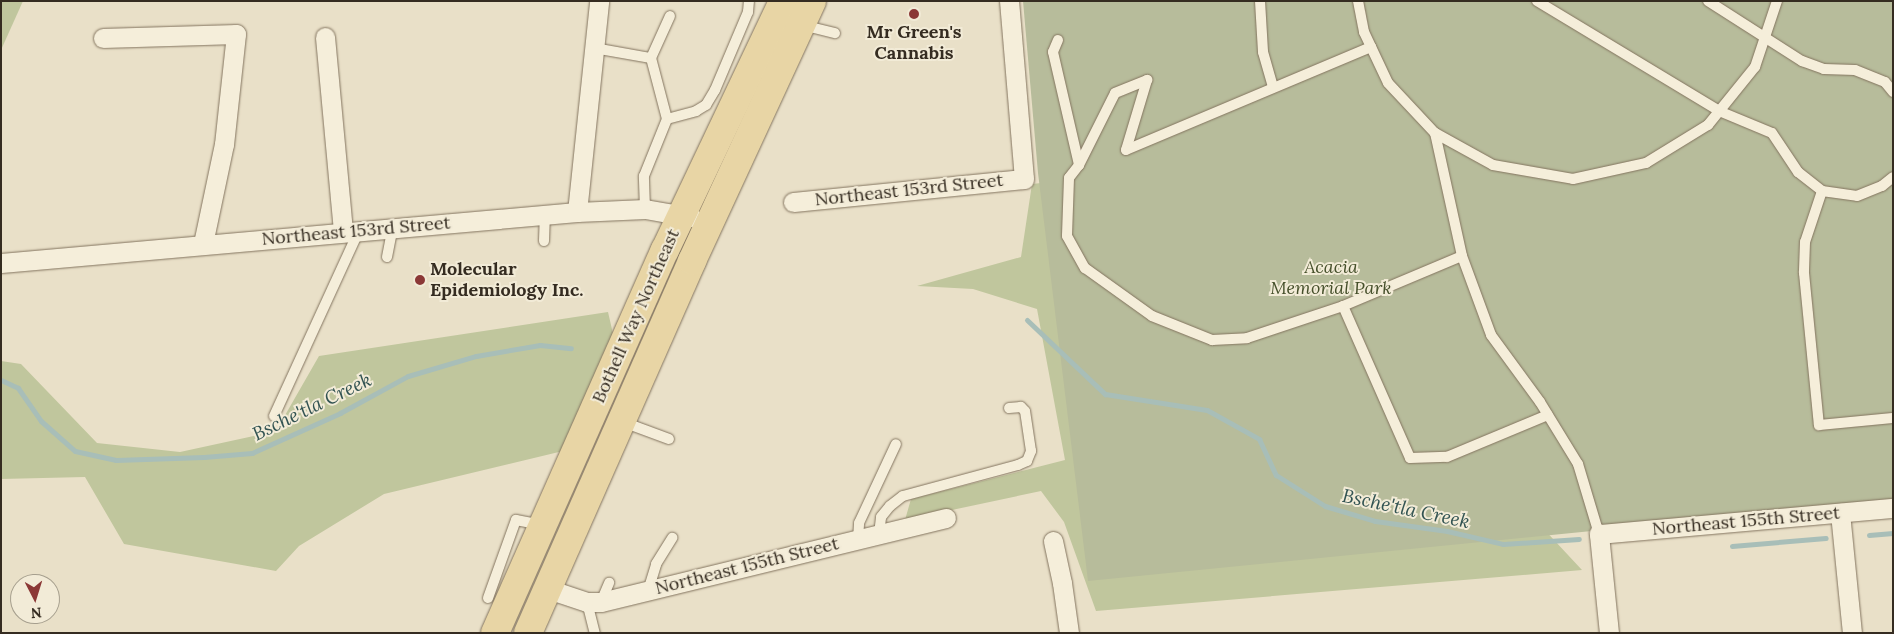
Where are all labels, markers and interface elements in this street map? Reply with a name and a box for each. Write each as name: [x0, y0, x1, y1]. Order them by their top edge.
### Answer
marker: Mr Green's Cannabis: [908, 8, 920, 20]
place label: Mr Green's Cannabis: [867, 22, 961, 64]
street label: Northeast 153rd Street: [814, 169, 1004, 211]
street label: Northeast 153rd Street: [261, 212, 451, 250]
street label: Bothell Way Northeast: [588, 226, 684, 406]
park label: Acacia Memorial Park: [1270, 257, 1392, 300]
place label: Molecular Epidemiology Inc.: [430, 259, 584, 302]
marker: Molecular Epidemiology Inc.: [414, 274, 426, 286]
water label: Bsche'tla Creek: [249, 368, 375, 446]
water label: Bsche'tla Creek: [1340, 484, 1472, 534]
street label: Northeast 155th Street: [1651, 502, 1841, 540]
street label: Northeast 155th Street: [653, 533, 841, 599]
north arrow: [10, 574, 60, 624]
text: N: [30, 604, 42, 622]

